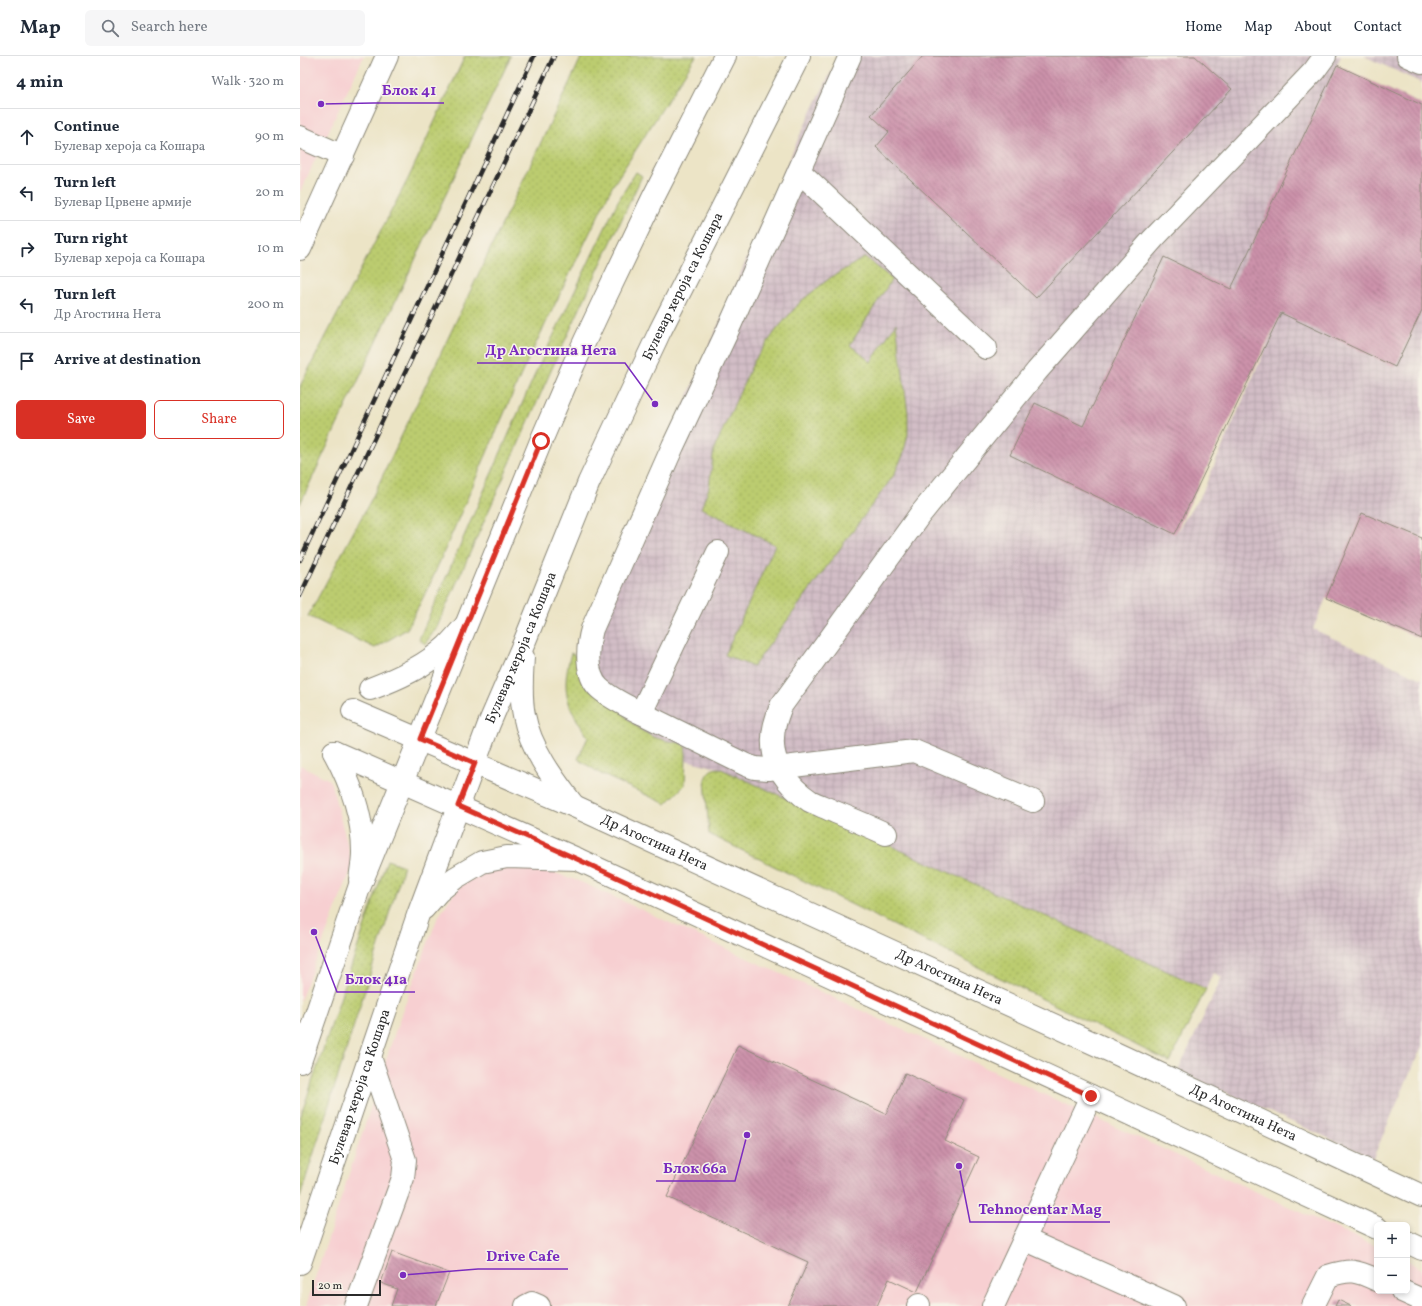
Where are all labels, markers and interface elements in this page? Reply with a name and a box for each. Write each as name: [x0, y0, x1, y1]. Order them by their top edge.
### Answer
search box: [85, 10, 365, 46]
text: Map: [20, 15, 61, 41]
icon: search: [99, 17, 121, 39]
text: Search here: [131, 17, 208, 38]
text: Home: [1185, 18, 1222, 37]
text: Map: [1244, 18, 1272, 37]
text: About: [1294, 18, 1332, 37]
text: Contact: [1354, 18, 1402, 37]
text: 4 min: [16, 71, 63, 94]
text: Walk · 320 m: [211, 73, 284, 91]
callout: Блок 41: [374, 76, 444, 103]
text: Блок 41: [382, 81, 436, 102]
text: Continue: [54, 117, 119, 138]
icon: ahead: [16, 126, 38, 148]
text: 90 m: [255, 128, 284, 146]
text: Булевар хероја са Кошара: [54, 138, 205, 156]
text: Turn left: [54, 173, 116, 194]
icon: left: [16, 182, 38, 204]
text: 20 m: [255, 184, 284, 202]
text: Булевар Црвене армије: [54, 194, 192, 212]
street label: Булевар хероја са Кошара: [638, 209, 728, 364]
text: Turn right: [54, 229, 128, 250]
icon: right: [16, 238, 38, 260]
text: 10 m: [257, 240, 284, 258]
text: Булевар хероја са Кошара: [54, 250, 205, 268]
text: Turn left: [54, 285, 116, 306]
icon: left: [16, 294, 38, 316]
text: 200 m: [247, 296, 284, 314]
text: Др Агостина Нета: [54, 306, 161, 324]
callout: Др Агостина Нета: [477, 336, 625, 363]
text: Др Агостина Нета: [485, 341, 617, 362]
icon: arrive: [16, 350, 38, 372]
text: Arrive at destination: [54, 350, 201, 371]
button: Save: [16, 400, 146, 439]
button: Share: [154, 400, 284, 439]
route start: [532, 432, 550, 450]
street label: Булевар хероја са Кошара: [481, 569, 561, 727]
street label: Др Агостина Нета: [598, 810, 711, 875]
street label: Др Агостина Нета: [893, 945, 1006, 1010]
callout: Блок 41а: [337, 965, 415, 992]
text: Блок 41а: [345, 970, 407, 991]
street label: Булевар хероја са Кошара: [325, 1007, 395, 1167]
street label: Др Агостина Нета: [1187, 1080, 1300, 1146]
route end: [1082, 1087, 1100, 1105]
callout: Блок 66а: [656, 1154, 735, 1181]
text: Блок 66а: [663, 1159, 727, 1180]
callout: Tehnocentar Mag: [970, 1195, 1110, 1222]
text: Tehnocentar Mag: [978, 1200, 1102, 1221]
map controls: [1374, 1222, 1410, 1294]
button: +: [1374, 1222, 1410, 1258]
callout: Drive Cafe: [478, 1242, 568, 1269]
text: Drive Cafe: [486, 1247, 560, 1268]
button: −: [1374, 1258, 1410, 1294]
scale bar: [312, 1278, 381, 1297]
text: 20 m: [318, 1279, 342, 1294]

